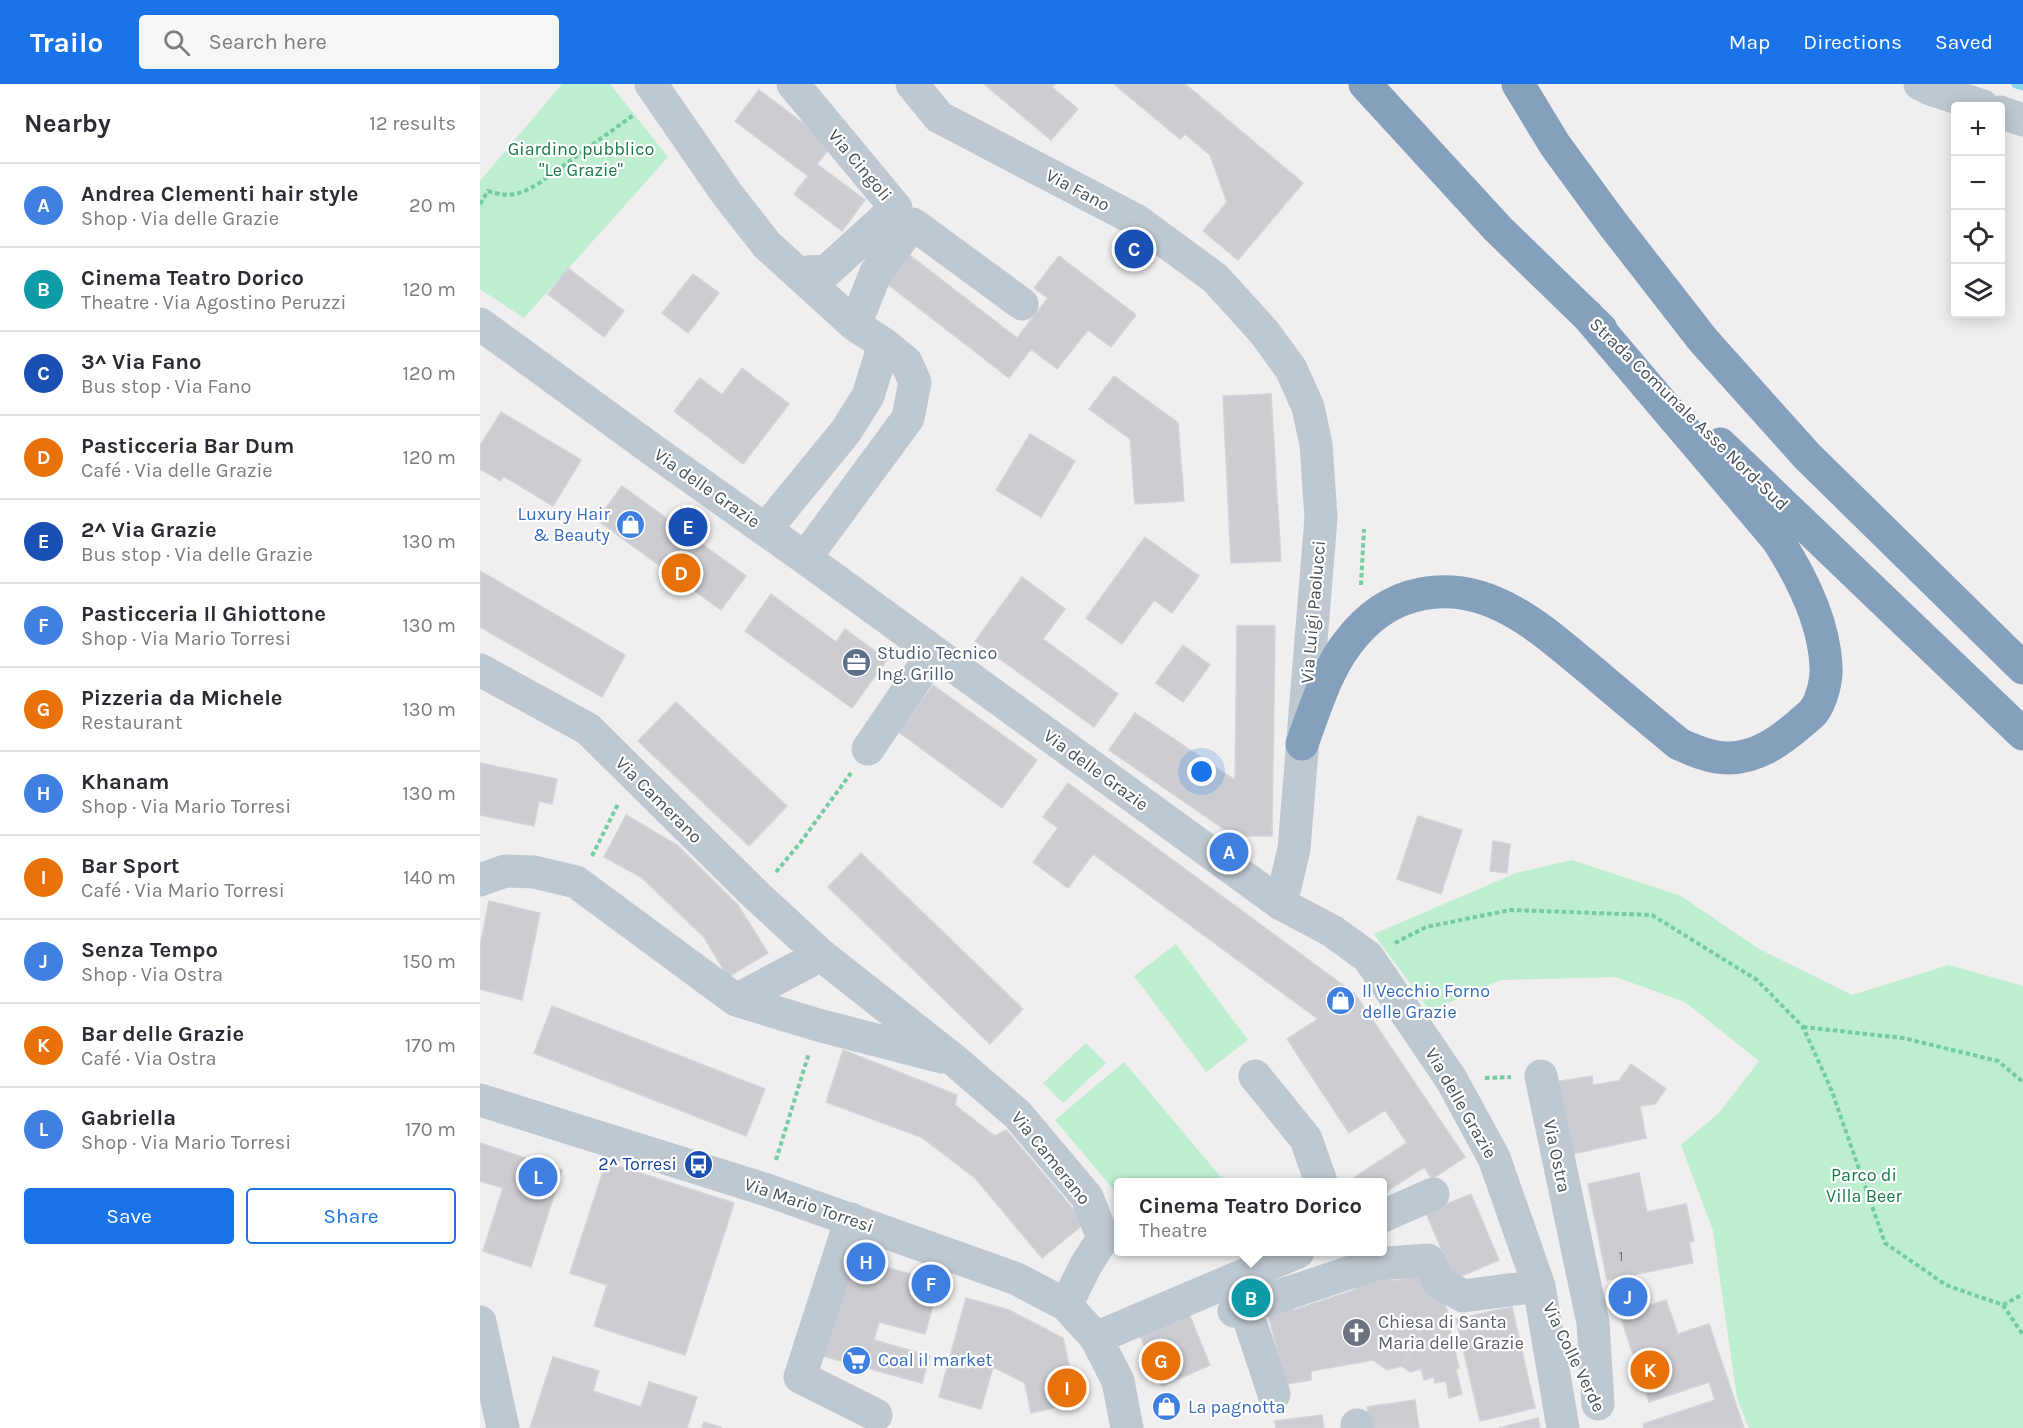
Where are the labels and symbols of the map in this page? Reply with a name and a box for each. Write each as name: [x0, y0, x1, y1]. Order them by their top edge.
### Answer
street label: Via Cingoli: [824, 124, 896, 206]
park label: Giardino pubblico "Le Grazie": [508, 138, 654, 181]
street label: Via Fano: [1042, 164, 1114, 216]
pin: C: [1114, 226, 1154, 272]
street label: Strada Comunale Asse Nord-Sud: [1585, 313, 1793, 515]
street label: Via delle Grazie: [650, 443, 764, 533]
place label: Luxury Hair & Beauty: [518, 503, 611, 546]
pin: E: [668, 504, 708, 550]
shop icon: Luxury Hair & Beauty: [615, 508, 647, 540]
street label: Via Luigi Paolucci: [1296, 539, 1330, 685]
pin: D: [662, 550, 700, 596]
place label: Studio Tecnico Ing. Grillo: [877, 642, 997, 685]
office icon: Studio Tecnico Ing. Grillo: [840, 647, 872, 679]
street label: Via delle Grazie: [1039, 725, 1153, 815]
street label: Via Camerano: [611, 752, 707, 848]
your location: [1187, 757, 1216, 786]
pin: A: [1210, 830, 1248, 874]
place label: Il Vecchio Forno delle Grazie: [1362, 980, 1490, 1023]
shop icon: Il Vecchio Forno delle Grazie: [1325, 985, 1357, 1017]
street label: Via delle Grazie: [1420, 1044, 1502, 1162]
street label: Via Camerano: [1007, 1107, 1095, 1209]
street label: Via Ostra: [1539, 1118, 1575, 1194]
bus stop icon: 2^ Torresi: [682, 1148, 714, 1180]
place label: 2^ Torresi: [598, 1153, 677, 1175]
pin: L: [518, 1154, 558, 1200]
park label: Parco di Villa Beer: [1826, 1164, 1902, 1207]
street label: Via Mario Torresi: [741, 1173, 877, 1237]
pin: H: [846, 1240, 886, 1284]
house number: 1: [1619, 1247, 1623, 1265]
pin: F: [912, 1262, 950, 1306]
pin: J: [1608, 1274, 1648, 1320]
pin: B: [1232, 1276, 1270, 1320]
street label: Via Colle Verde: [1538, 1299, 1610, 1415]
place label: Chiesa di Santa Maria delle Grazie: [1378, 1311, 1524, 1354]
church icon: Chiesa di Santa Maria delle Grazie: [1341, 1316, 1373, 1348]
pin: G: [1142, 1338, 1180, 1384]
supermarket icon: Coal il market: [841, 1344, 873, 1376]
pin: K: [1630, 1348, 1670, 1392]
place label: Coal il market: [878, 1349, 992, 1371]
pin: I: [1048, 1366, 1086, 1410]
shop icon: La pagnotta: [1151, 1391, 1183, 1423]
place label: La pagnotta: [1188, 1396, 1285, 1418]

